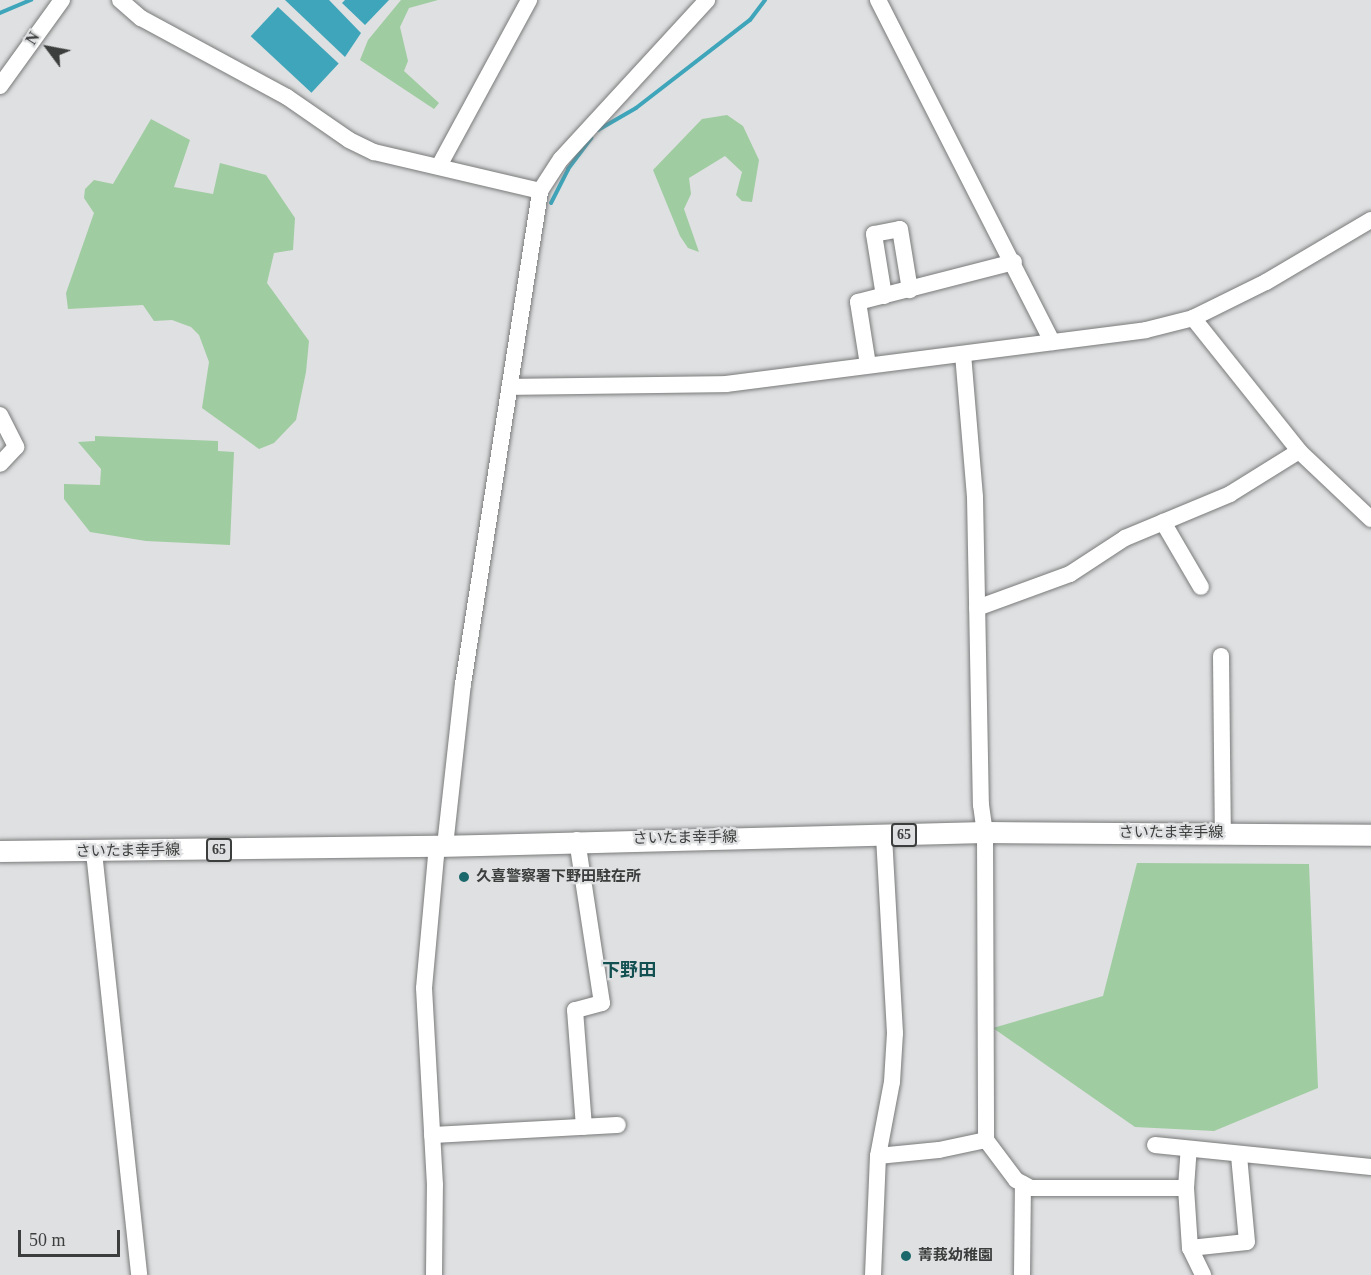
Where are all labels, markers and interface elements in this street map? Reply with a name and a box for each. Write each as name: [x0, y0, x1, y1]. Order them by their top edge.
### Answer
north arrow: [18, 18, 78, 78]
text: N: [22, 29, 43, 48]
road number: 65: [890, 824, 918, 846]
street label: さいたま幸手線: [1119, 824, 1223, 842]
street label: さいたま幸手線: [632, 828, 738, 848]
road number: 65: [206, 839, 232, 861]
street label: さいたま幸手線: [75, 841, 181, 861]
place label: 久喜警察署下野田駐在所: [476, 868, 641, 886]
marker: 久喜警察署下野田駐在所: [457, 870, 471, 884]
district label: 下野田: [602, 959, 656, 981]
scale bar: [21, 1218, 123, 1256]
text: 50 m: [29, 1230, 66, 1250]
place label: 菁莪幼稚園: [918, 1247, 993, 1265]
marker: 菁莪幼稚園: [899, 1249, 913, 1263]

